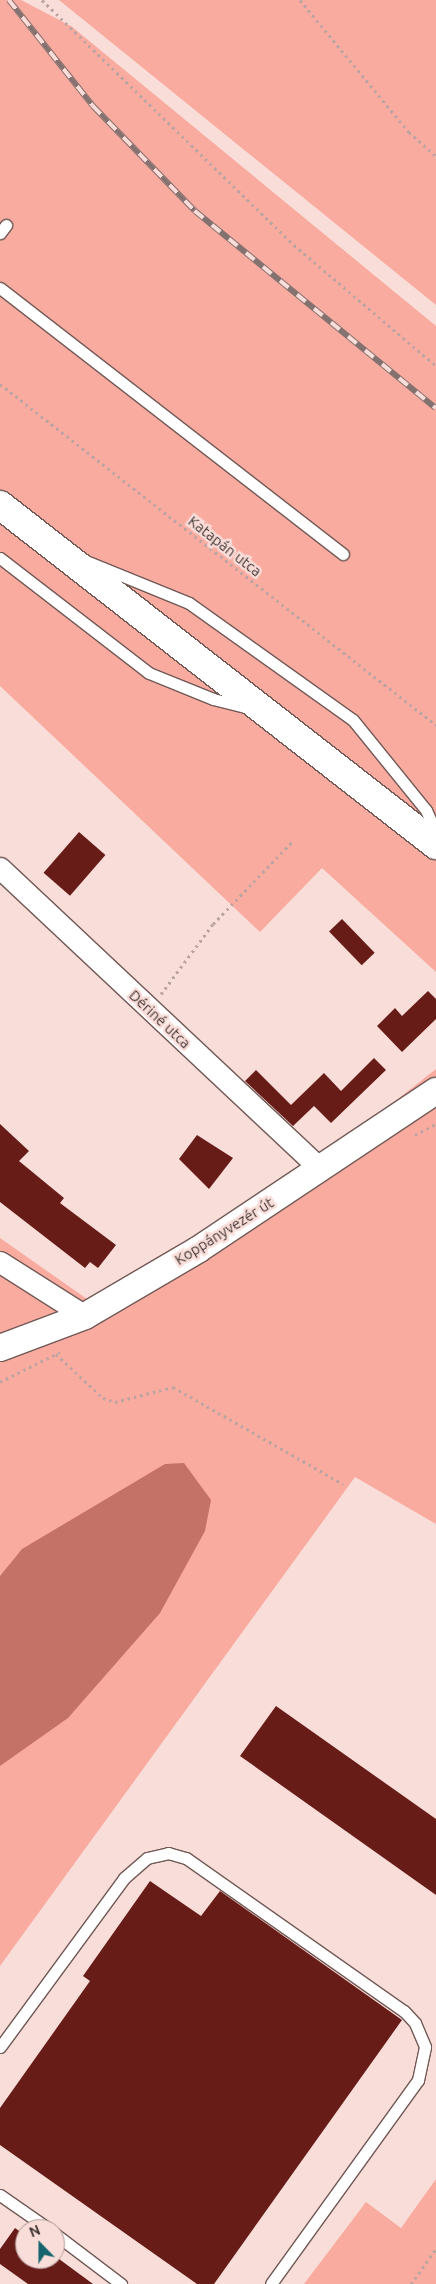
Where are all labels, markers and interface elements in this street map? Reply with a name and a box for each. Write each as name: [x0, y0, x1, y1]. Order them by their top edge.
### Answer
street label: Katapán utca: [185, 512, 265, 580]
street label: Dériné utca: [126, 986, 194, 1052]
street label: Koppányvezér út: [171, 1193, 277, 1269]
north arrow: [15, 2219, 65, 2269]
text: N: [27, 2222, 43, 2240]

